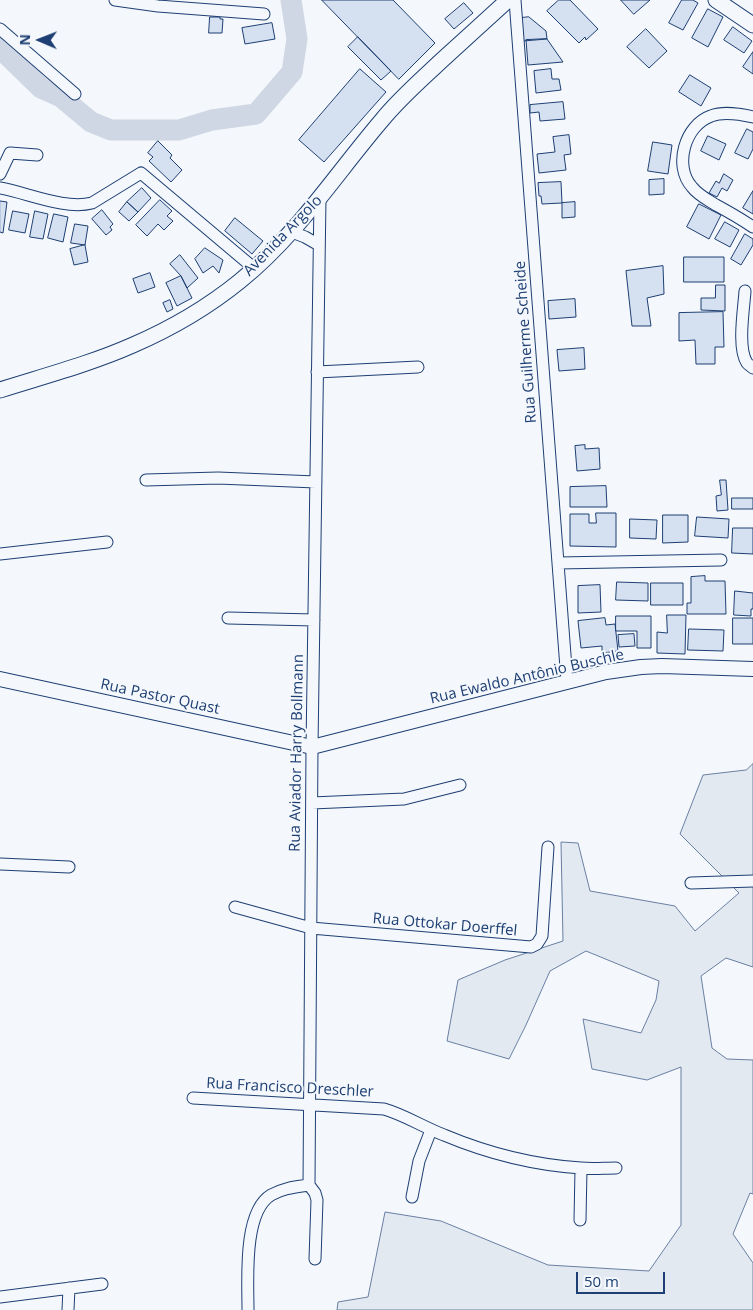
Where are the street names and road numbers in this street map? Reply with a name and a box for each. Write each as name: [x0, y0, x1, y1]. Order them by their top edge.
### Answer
street label: Avenida Argolo: [240, 192, 326, 280]
street label: Rua Guilherme Scheide: [511, 260, 541, 424]
street label: Rua Ewaldo Antônio Buschle: [428, 646, 626, 708]
street label: Rua Aviador Harry Bollmann: [286, 654, 308, 852]
street label: Rua Pastor Quast: [99, 676, 221, 718]
street label: Rua Ottokar Doerffel: [372, 910, 518, 940]
street label: Rua Francisco Dreschler: [206, 1075, 374, 1101]

